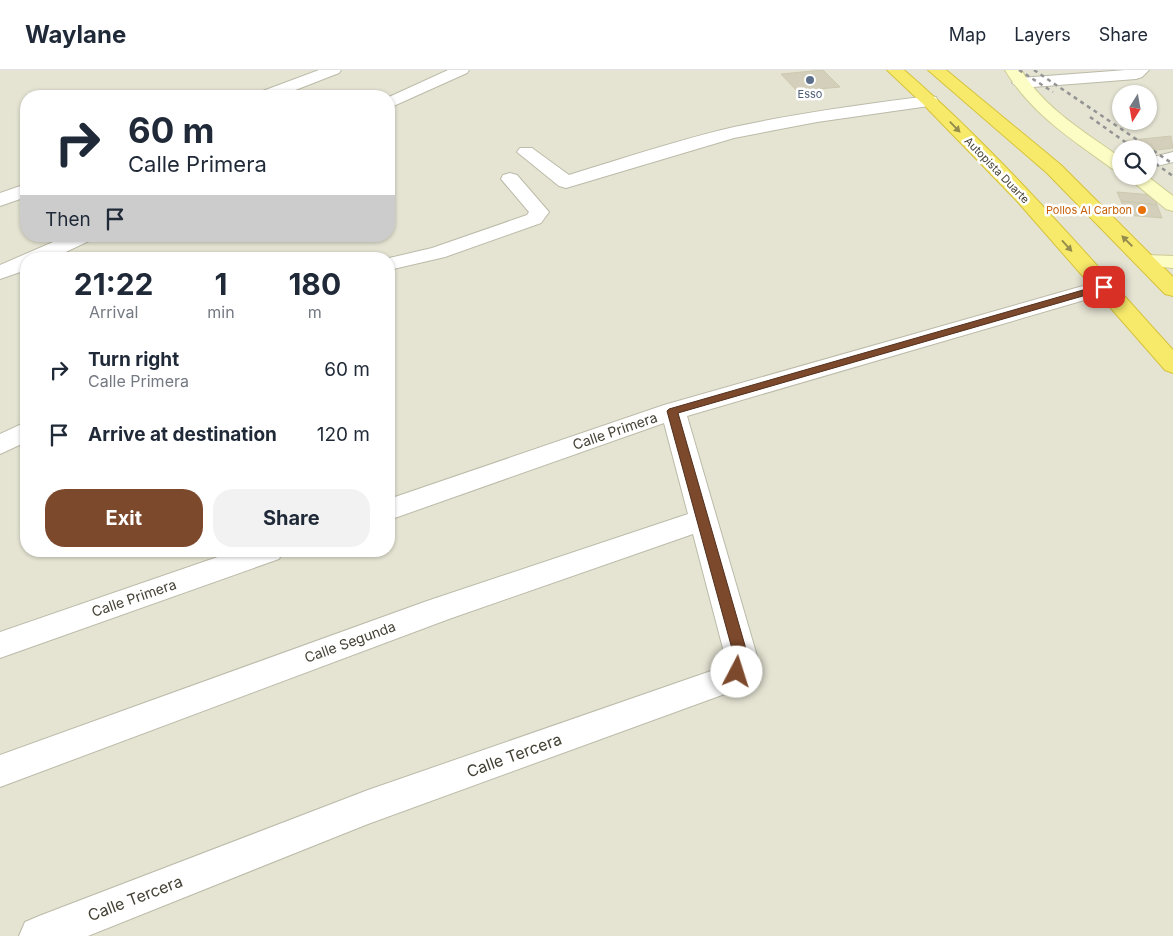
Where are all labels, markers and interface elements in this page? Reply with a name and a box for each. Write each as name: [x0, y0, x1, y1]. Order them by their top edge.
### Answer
text: Waylane: [25, 20, 126, 49]
text: Map: [949, 24, 986, 45]
text: Layers: [1014, 24, 1071, 45]
text: Share: [1099, 24, 1148, 45]
marker: Esso: [804, 74, 816, 86]
north arrow: [1112, 85, 1158, 130]
map controls: [1112, 85, 1157, 185]
place label: Esso: [798, 87, 823, 101]
text: 60 m: [128, 109, 215, 151]
icon: right: [45, 110, 110, 175]
one-way arrow: [949, 121, 961, 133]
street label: Autopista Duarte: [962, 134, 1032, 206]
button: search: [1112, 140, 1157, 185]
text: Calle Primera: [128, 151, 267, 177]
place label: Pollos Al Carbon: [1046, 203, 1132, 217]
marker: Pollos Al Carbon: [1136, 204, 1148, 216]
icon: arrive: [101, 205, 129, 233]
text: Then: [45, 208, 91, 231]
one-way arrow: [1121, 235, 1133, 247]
one-way arrow: [1061, 239, 1073, 251]
text: 21:22: [74, 266, 153, 302]
text: 1: [214, 266, 227, 302]
text: 180: [288, 266, 341, 302]
pin: [1083, 266, 1125, 308]
icon: arrive: [1090, 273, 1118, 301]
text: Arrival: [89, 302, 138, 322]
text: min: [207, 302, 235, 322]
text: m: [308, 302, 322, 322]
text: Turn right: [88, 348, 179, 371]
icon: right: [45, 356, 73, 384]
text: 60 m: [324, 358, 370, 381]
text: Calle Primera: [88, 371, 189, 391]
street label: Calle Primera: [570, 408, 659, 453]
icon: arrive: [45, 421, 73, 449]
text: Arrive at destination: [88, 423, 277, 446]
text: 120 m: [317, 423, 370, 446]
button: Exit: [45, 489, 203, 547]
button: Share: [213, 489, 370, 547]
street label: Calle Primera: [89, 575, 178, 620]
street label: Calle Segunda: [302, 617, 398, 666]
position arrow: [710, 645, 762, 697]
street label: Calle Tercera: [464, 729, 564, 781]
street label: Calle Tercera: [85, 871, 185, 925]

